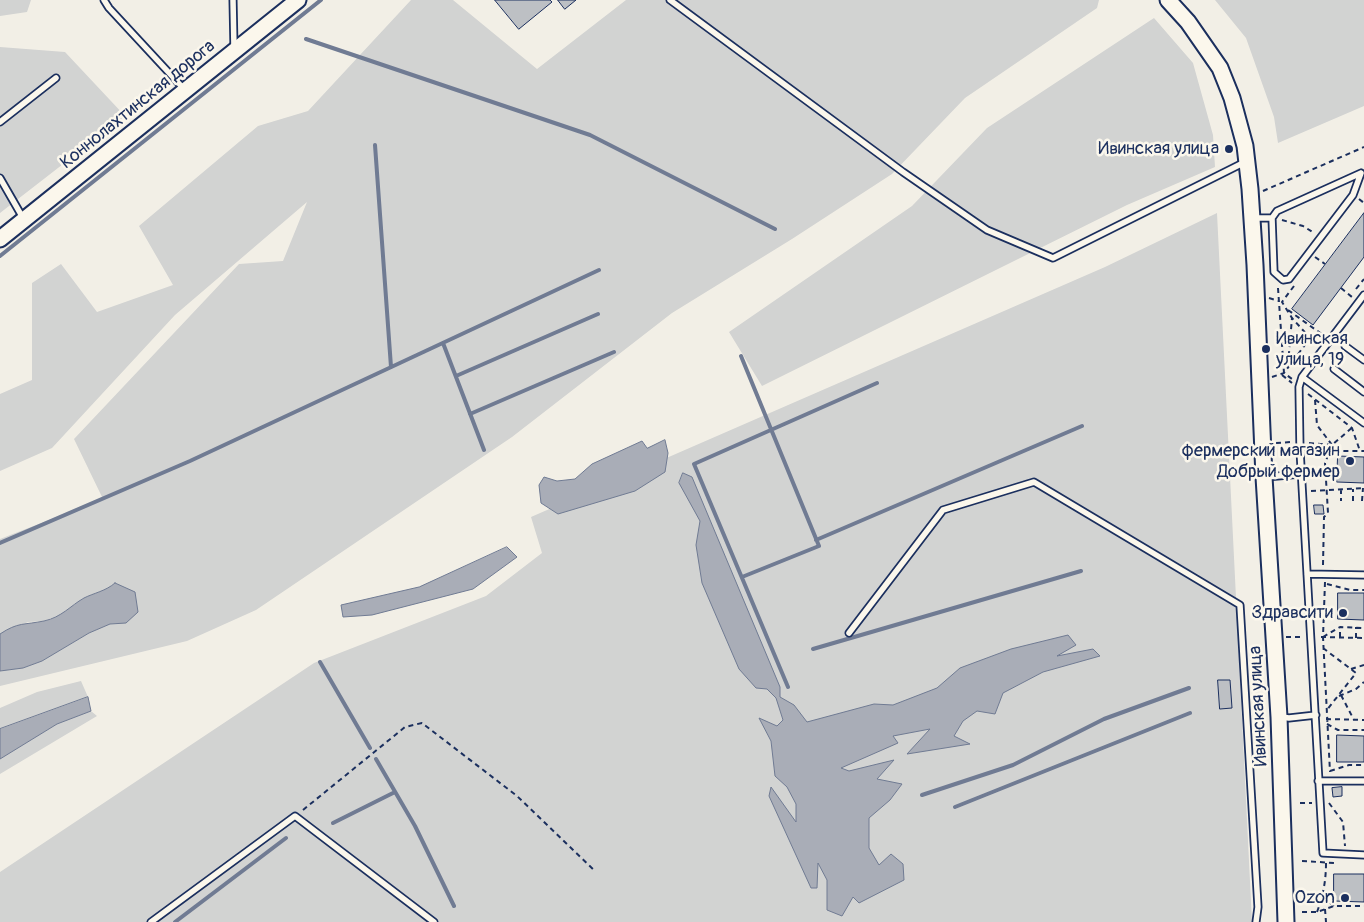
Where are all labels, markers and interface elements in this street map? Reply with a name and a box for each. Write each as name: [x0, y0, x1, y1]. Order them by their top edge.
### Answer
street label: Коннолахтинская дорога: [56, 36, 220, 174]
place label: Ивинская улица: [1098, 138, 1219, 160]
marker: Ивинская улица: [1223, 143, 1235, 155]
place label: Ивинская улица, 19: [1276, 328, 1348, 370]
marker: Ивинская улица, 19: [1260, 343, 1272, 355]
place label: фермерский магазин Добрый фермер: [1181, 440, 1340, 482]
marker: фермерский магазин Добрый фермер: [1344, 455, 1356, 467]
place label: Здравсити: [1251, 602, 1333, 624]
marker: Здравсити: [1337, 607, 1349, 619]
street label: Ивинская улица: [1245, 645, 1273, 767]
place label: Ozon: [1295, 887, 1335, 909]
marker: Ozon: [1339, 892, 1351, 904]

